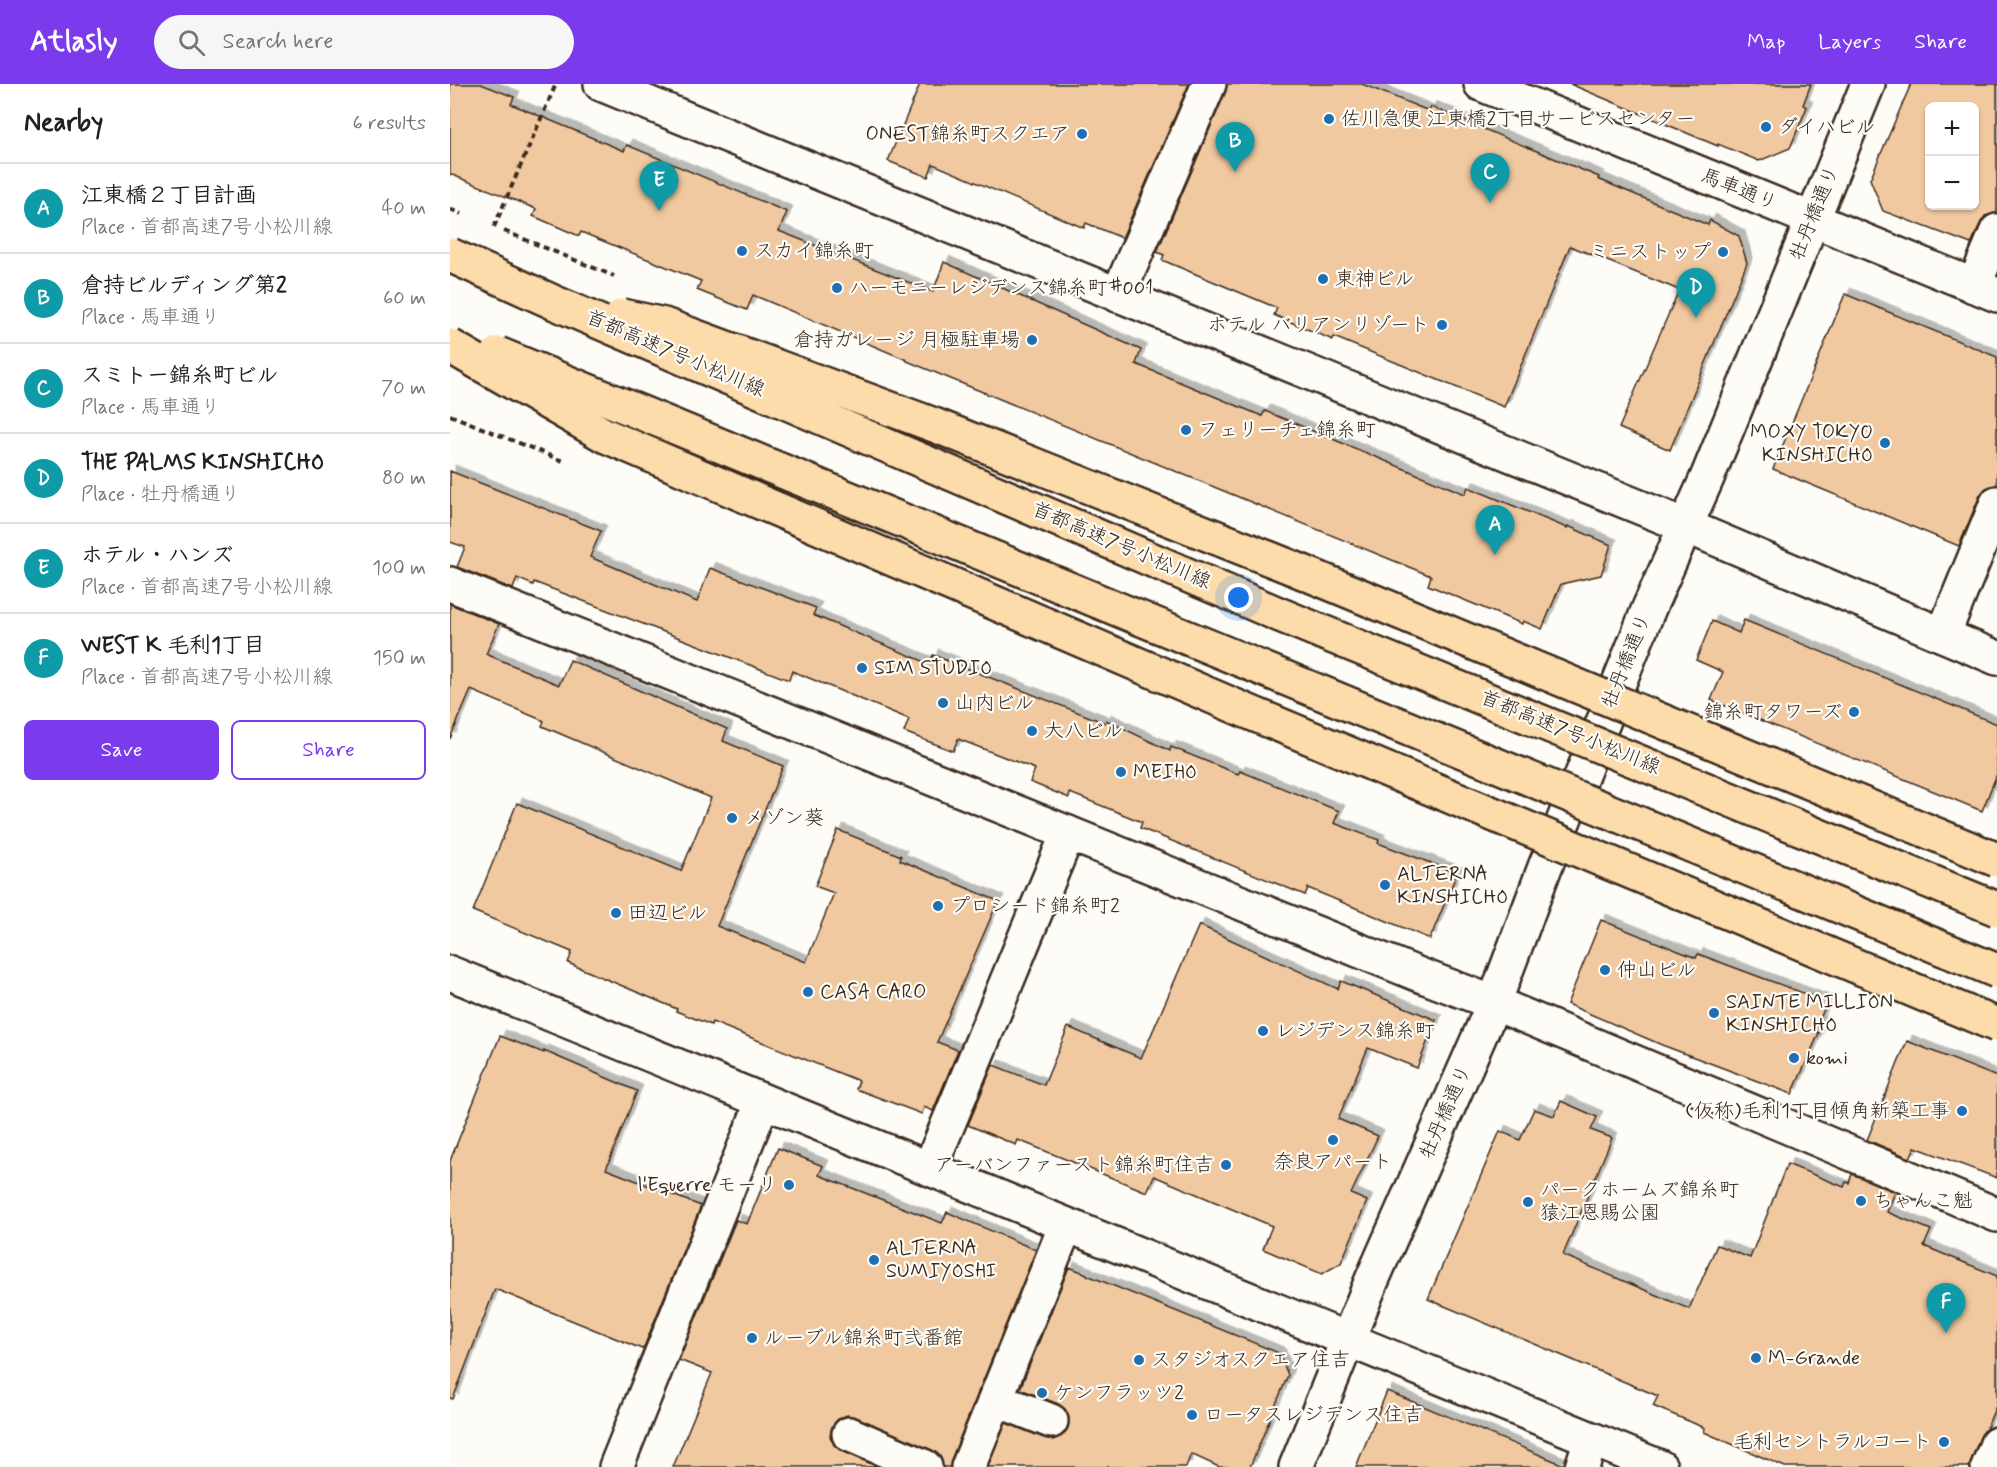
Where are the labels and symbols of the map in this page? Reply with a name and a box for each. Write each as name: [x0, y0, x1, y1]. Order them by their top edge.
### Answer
place label: 佐川急便 江東橋2丁目サービスセンター: [1341, 106, 1695, 133]
marker: 佐川急便 江東橋2丁目サービスセンター: [1322, 112, 1336, 126]
place label: ダイハビル: [1778, 114, 1876, 141]
marker: ダイハビル: [1759, 120, 1773, 134]
place label: ONEST錦⽷町スクエア: [866, 121, 1070, 148]
pin: B: [1216, 122, 1254, 172]
marker: ONEST錦⽷町スクエア: [1075, 127, 1089, 141]
pin: C: [1470, 154, 1510, 203]
pin: E: [640, 162, 678, 211]
street label: 馬車通り: [1697, 162, 1781, 218]
street label: 牡丹橋通り: [1784, 162, 1846, 264]
place label: スカイ錦糸町: [754, 238, 874, 265]
place label: ミニストップ: [1589, 239, 1711, 266]
marker: スカイ錦糸町: [735, 244, 749, 258]
marker: ミニストップ: [1716, 245, 1730, 259]
place label: 東神ビル: [1335, 266, 1415, 293]
pin: D: [1676, 268, 1716, 318]
marker: 東神ビル: [1316, 272, 1330, 286]
place label: ハーモニーレジデンス錦糸町#001: [849, 275, 1153, 302]
marker: ハーモニーレジデンス錦糸町#001: [830, 281, 844, 295]
street label: 首都高速7号小松川線: [581, 304, 769, 404]
place label: ホテル バリアンリゾート: [1207, 312, 1430, 339]
marker: ホテル バリアンリゾート: [1435, 318, 1449, 332]
place label: 倉持ガレージ 月極駐車場: [793, 327, 1020, 354]
marker: 倉持ガレージ 月極駐車場: [1025, 333, 1039, 347]
place label: フェリーチェ錦糸町: [1198, 417, 1376, 444]
place label: MOXY TOKYO KINSHICHO: [1750, 419, 1873, 469]
marker: フェリーチェ錦糸町: [1179, 423, 1193, 437]
marker: MOXY TOKYO KINSHICHO: [1878, 436, 1892, 450]
street label: 首都高速7号小松川線: [1027, 496, 1215, 596]
pin: A: [1476, 506, 1514, 555]
your location: [1224, 583, 1253, 612]
street label: 牡丹橋通り: [1596, 610, 1658, 712]
place label: SIM STUDIO: [874, 655, 992, 682]
marker: SIM STUDIO: [855, 661, 869, 675]
street label: 首都高速7号小松川線: [1476, 684, 1664, 782]
place label: 山内ビル: [955, 690, 1035, 717]
marker: 山内ビル: [936, 696, 950, 710]
place label: 錦糸町タワーズ: [1704, 699, 1842, 726]
marker: 錦糸町タワーズ: [1847, 705, 1861, 719]
place label: 大八ビル: [1044, 718, 1124, 745]
marker: 大八ビル: [1025, 724, 1039, 738]
place label: MEIHO: [1133, 759, 1197, 786]
marker: MEIHO: [1114, 765, 1128, 779]
place label: メゾン葵: [744, 805, 824, 832]
marker: メゾン葵: [725, 811, 739, 825]
place label: ALTERNA KINSHICHO: [1397, 861, 1508, 911]
marker: ALTERNA KINSHICHO: [1378, 878, 1392, 892]
place label: プロシード錦糸町2: [950, 893, 1120, 920]
marker: プロシード錦糸町2: [931, 899, 945, 913]
place label: 田辺ビル: [628, 900, 708, 927]
marker: 田辺ビル: [609, 906, 623, 920]
place label: 仲山ビル: [1617, 957, 1697, 984]
marker: 仲山ビル: [1598, 963, 1612, 977]
place label: CASA CARO: [820, 979, 927, 1006]
marker: CASA CARO: [801, 985, 815, 999]
place label: SAINTE MILLION KINSHICHO: [1726, 989, 1893, 1039]
marker: SAINTE MILLION KINSHICHO: [1707, 1006, 1721, 1020]
place label: レジデンス錦糸町: [1275, 1018, 1435, 1045]
marker: レジデンス錦糸町: [1256, 1024, 1270, 1038]
place label: komi: [1806, 1045, 1848, 1072]
marker: komi: [1787, 1051, 1801, 1065]
street label: 牡丹橋通り: [1413, 1061, 1479, 1163]
place label: (仮称)毛利1丁目傾角新築工事: [1685, 1098, 1950, 1125]
marker: (仮称)毛利1丁目傾角新築工事: [1955, 1104, 1969, 1118]
marker: 奈良アパート: [1326, 1133, 1340, 1147]
place label: 奈良アパート: [1274, 1149, 1392, 1176]
place label: アーバンファースト錦糸町住吉: [934, 1152, 1214, 1179]
marker: アーバンファースト錦糸町住吉: [1219, 1158, 1233, 1172]
place label: l'Equerre モーリ: [638, 1172, 777, 1199]
place label: パークホームズ錦糸町 猿江恩賜公園: [1540, 1177, 1739, 1227]
marker: l'Equerre モーリ: [782, 1178, 796, 1192]
place label: ちゃんこ魁: [1873, 1188, 1973, 1215]
marker: ちゃんこ魁: [1854, 1194, 1868, 1208]
marker: パークホームズ錦糸町 猿江恩賜公園: [1521, 1195, 1535, 1209]
place label: ALTERNA SUMIYOSHI: [886, 1235, 996, 1285]
marker: ALTERNA SUMIYOSHI: [867, 1253, 881, 1267]
pin: F: [1926, 1284, 1966, 1333]
place label: ルーブル錦糸町弐番館: [764, 1325, 963, 1352]
marker: ルーブル錦糸町弐番館: [745, 1331, 759, 1345]
place label: M-Grande: [1768, 1345, 1860, 1372]
place label: スタジオスクエア住吉: [1151, 1347, 1350, 1374]
marker: M-Grande: [1749, 1351, 1763, 1365]
marker: スタジオスクエア住吉: [1132, 1353, 1146, 1367]
place label: ケンフラッツ2: [1054, 1380, 1184, 1407]
marker: ケンフラッツ2: [1035, 1386, 1049, 1400]
place label: ロータスレジデンス住吉: [1204, 1402, 1423, 1429]
marker: ロータスレジデンス住吉: [1185, 1408, 1199, 1422]
place label: 毛利セントラルコート: [1733, 1429, 1932, 1456]
marker: 毛利セントラルコート: [1937, 1435, 1951, 1449]

